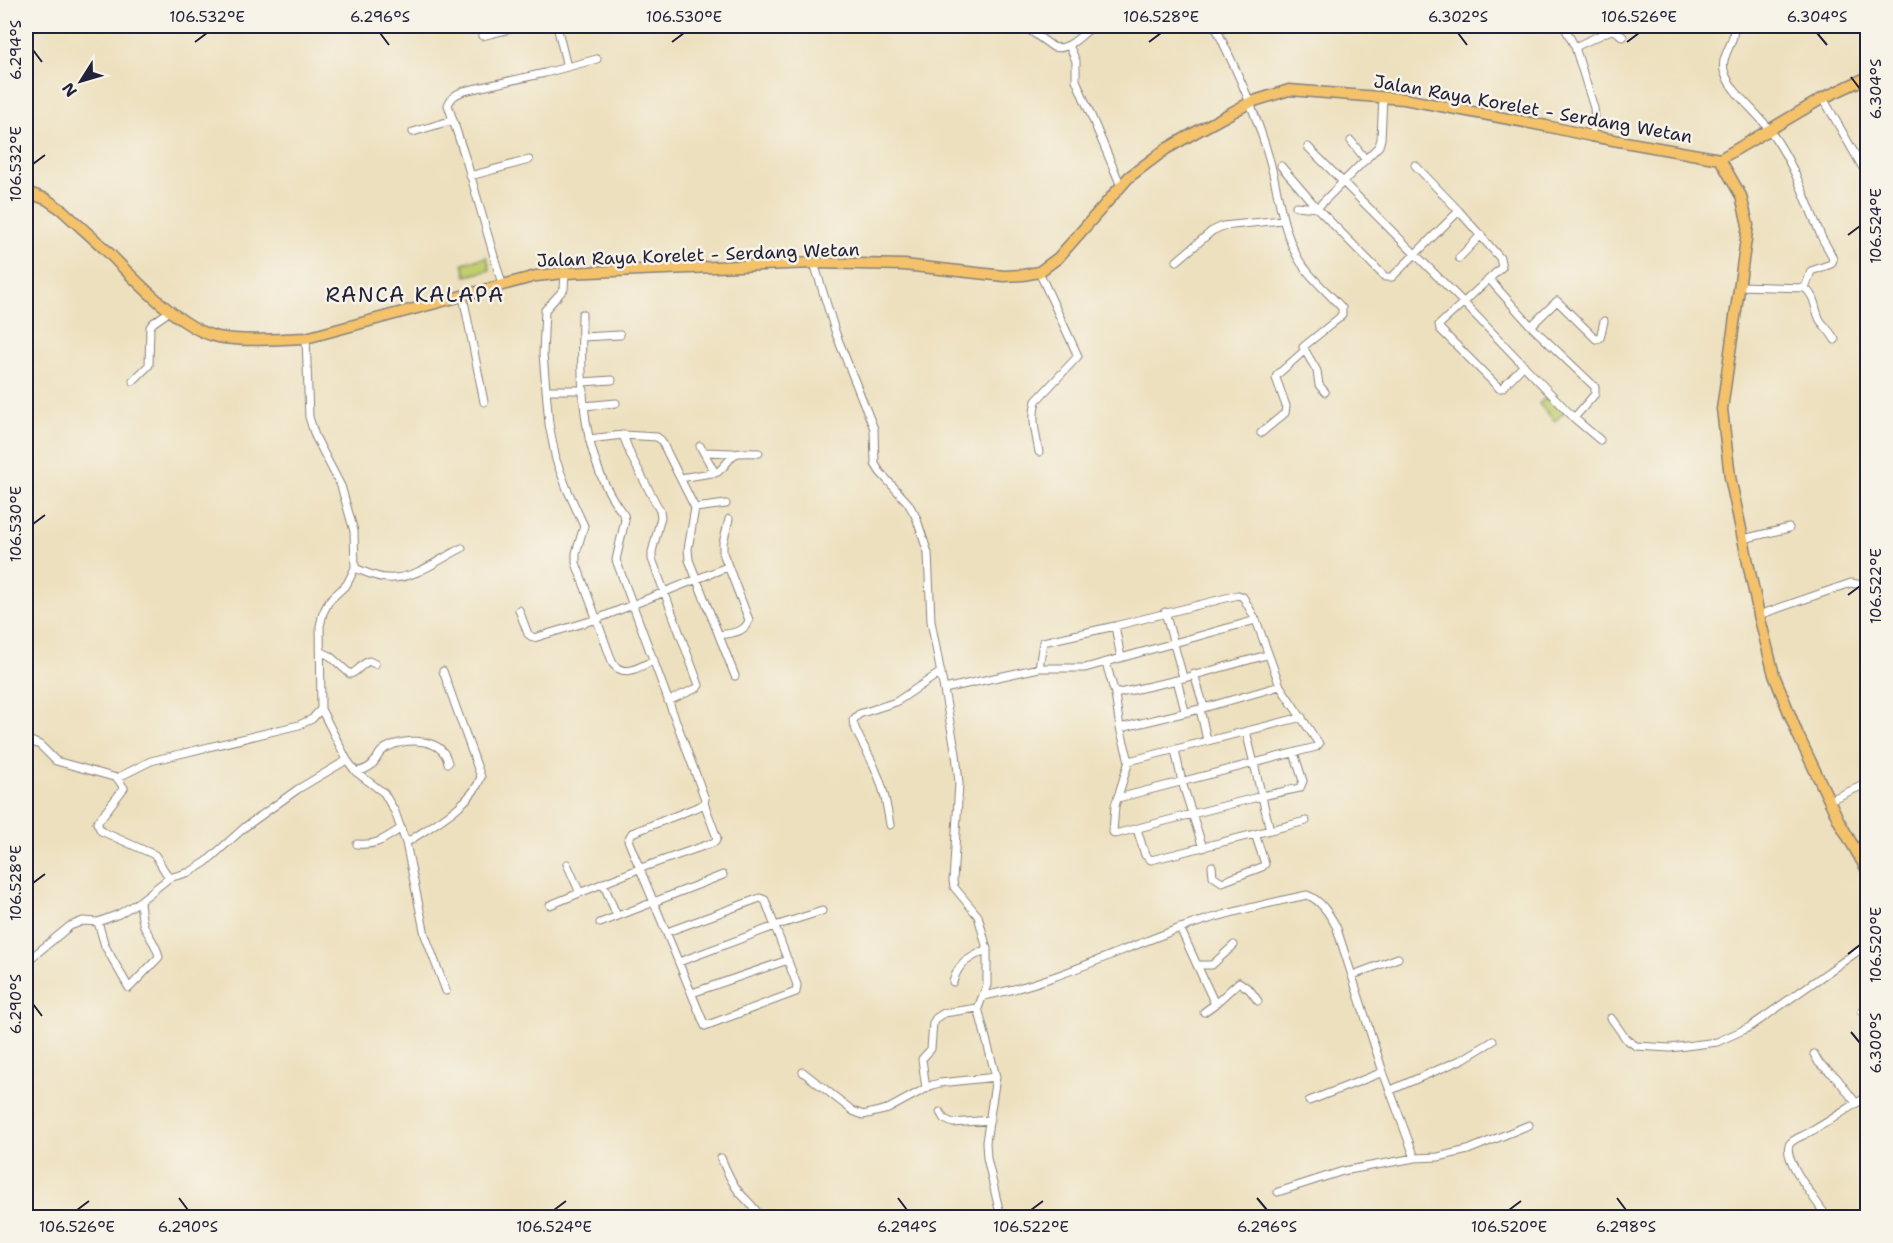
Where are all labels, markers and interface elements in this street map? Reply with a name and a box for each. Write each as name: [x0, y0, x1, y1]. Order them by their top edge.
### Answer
text: 106.532°E: [169, 7, 245, 27]
text: 6.296°S: [350, 7, 410, 27]
text: 106.530°E: [646, 7, 722, 27]
text: 106.528°E: [1123, 7, 1199, 27]
text: 6.302°S: [1428, 7, 1488, 27]
text: 106.526°E: [1601, 7, 1677, 27]
text: 6.304°S: [1787, 7, 1847, 27]
text: 6.294°S: [6, 20, 26, 80]
north arrow: [51, 51, 111, 111]
text: 6.304°S: [1866, 59, 1886, 119]
street label: Jalan Raya Korelet - Serdang Wetan: [1372, 69, 1694, 149]
text: N: [57, 78, 82, 101]
text: 106.532°E: [6, 126, 26, 202]
text: 106.524°E: [1866, 188, 1886, 264]
street label: Jalan Raya Korelet - Serdang Wetan: [536, 237, 860, 273]
district label: RANCA KALAPA: [325, 281, 505, 309]
text: 106.530°E: [6, 486, 26, 562]
text: 106.522°E: [1866, 548, 1886, 624]
text: 106.528°E: [6, 845, 26, 921]
text: 106.520°E: [1866, 907, 1886, 983]
text: 6.290°S: [6, 974, 26, 1034]
text: 6.300°S: [1866, 1013, 1886, 1073]
text: 106.526°E: [39, 1217, 115, 1237]
text: 6.290°S: [158, 1217, 218, 1237]
text: 106.524°E: [516, 1217, 592, 1237]
text: 6.294°S: [877, 1217, 937, 1237]
text: 106.522°E: [993, 1217, 1069, 1237]
text: 6.296°S: [1237, 1217, 1297, 1237]
text: 106.520°E: [1471, 1217, 1547, 1237]
text: 6.298°S: [1596, 1217, 1656, 1237]

